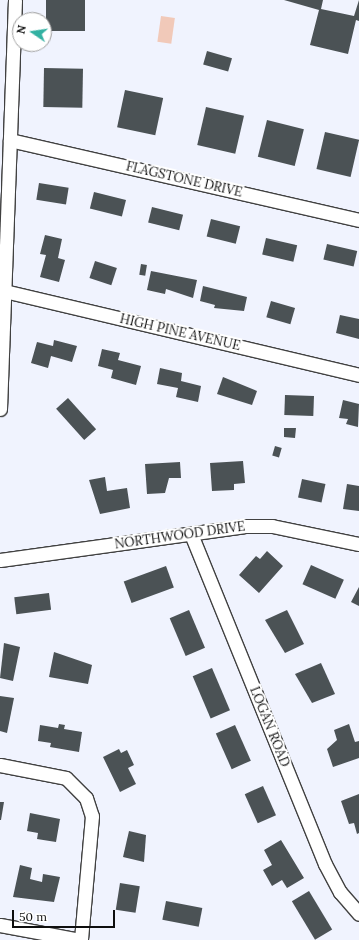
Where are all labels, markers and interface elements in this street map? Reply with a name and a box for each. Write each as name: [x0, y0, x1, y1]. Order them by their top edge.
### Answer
north arrow: [12, 12, 52, 52]
text: N: [14, 24, 29, 35]
street label: FLAGSTONE DRIVE: [124, 159, 244, 201]
street label: HIGH PINE AVENUE: [118, 312, 242, 354]
street label: NORTHWOOD DRIVE: [114, 519, 246, 553]
street label: LOGAN ROAD: [246, 685, 292, 769]
scale bar: [14, 902, 117, 928]
text: 50 m: [19, 909, 47, 924]

